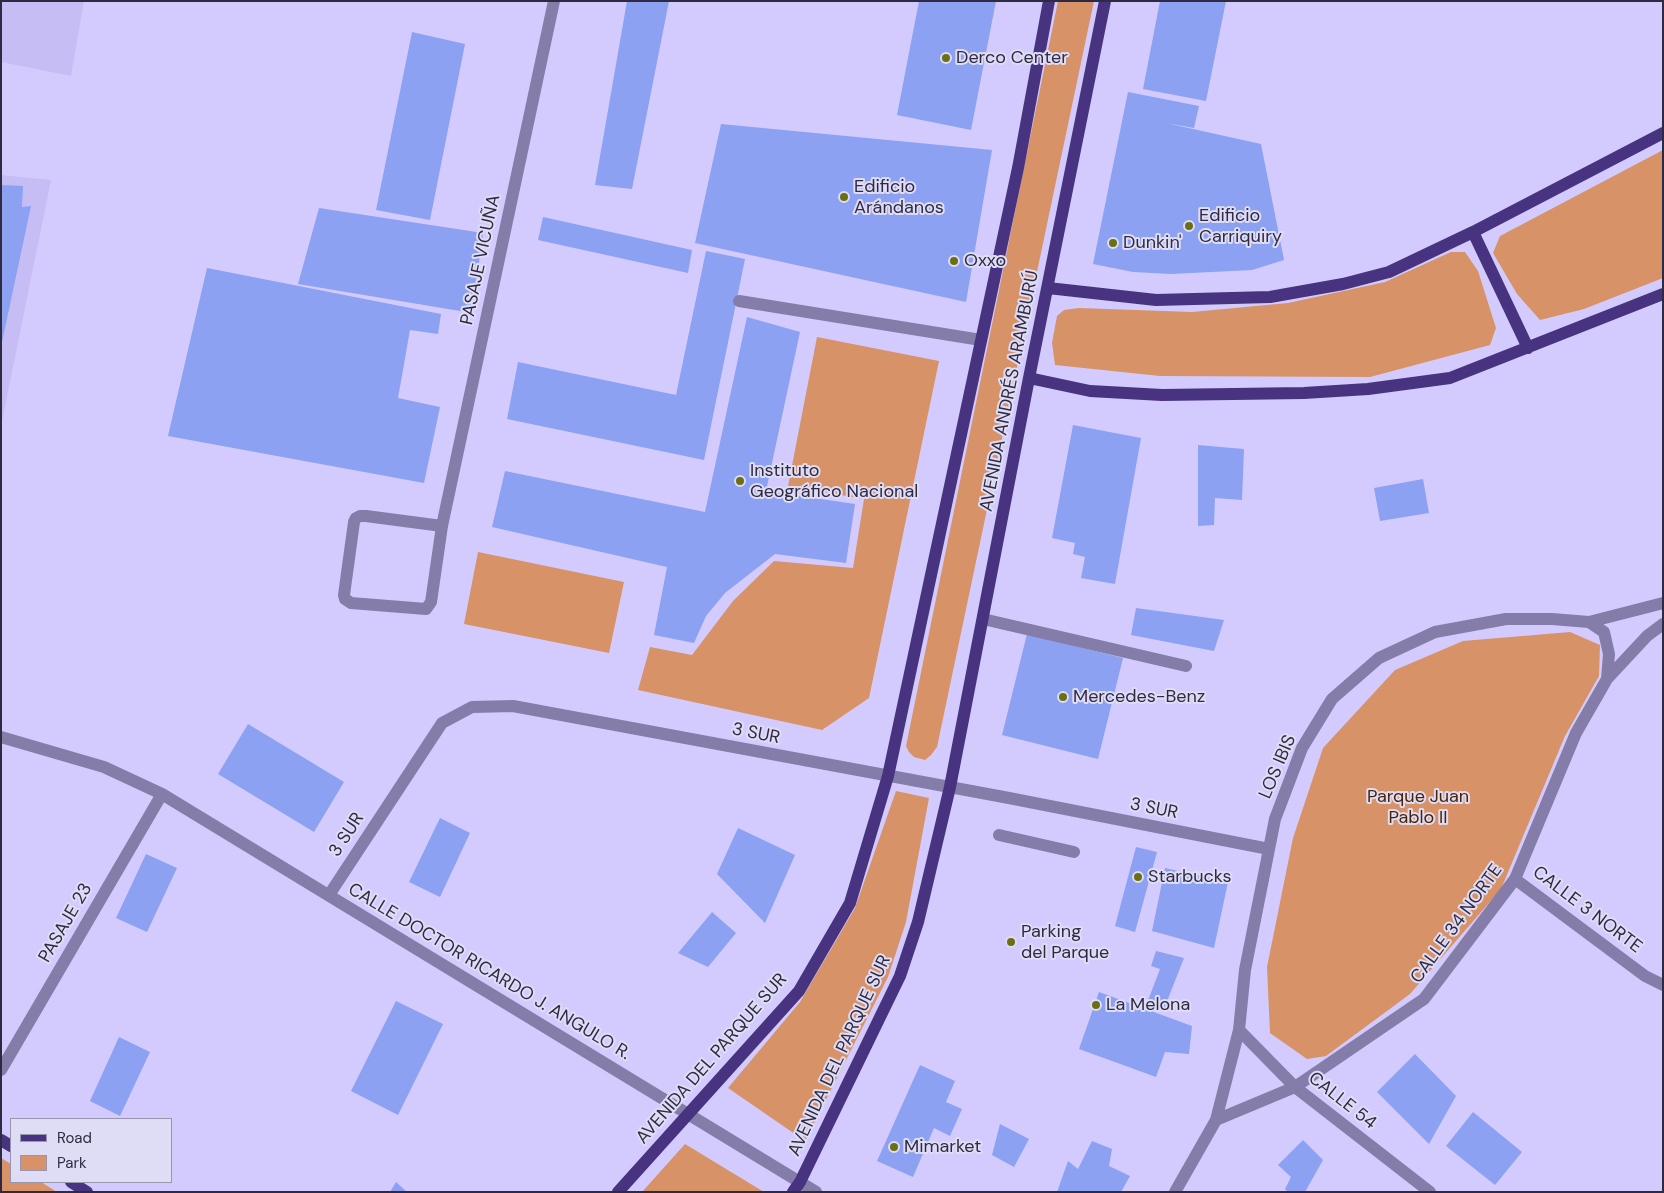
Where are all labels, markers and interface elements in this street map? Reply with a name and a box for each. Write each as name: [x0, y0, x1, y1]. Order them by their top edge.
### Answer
place label: Derco Center: [956, 47, 1068, 69]
marker: Derco Center: [940, 52, 952, 64]
place label: Edificio Arándanos: [854, 176, 944, 218]
marker: Edificio Arándanos: [838, 191, 850, 203]
street label: PASAJE VICUÑA: [457, 193, 505, 327]
place label: Edificio Carriquiry: [1199, 205, 1282, 248]
marker: Edificio Carriquiry: [1183, 220, 1195, 232]
place label: Dunkin': [1123, 232, 1182, 254]
marker: Dunkin': [1107, 237, 1119, 249]
place label: Oxxo: [964, 250, 1006, 272]
marker: Oxxo: [948, 255, 960, 267]
street label: AVENIDA ANDRÉS ARAMBURÚ: [976, 269, 1044, 513]
place label: Instituto Geográfico Nacional: [750, 460, 918, 502]
marker: Instituto Geográfico Nacional: [734, 475, 746, 487]
place label: Mercedes-Benz: [1073, 686, 1205, 708]
marker: Mercedes-Benz: [1057, 691, 1069, 703]
street label: 3 SUR: [730, 719, 782, 749]
street label: LOS IBIS: [1255, 732, 1301, 802]
park label: Parque Juan Pablo II: [1367, 786, 1469, 829]
street label: 3 SUR: [1128, 794, 1180, 824]
street label: 3 SUR: [325, 809, 369, 861]
street label: CALLE 34 NORTE: [1406, 860, 1508, 988]
street label: CALLE 3 NORTE: [1528, 862, 1646, 958]
place label: Starbucks: [1148, 866, 1231, 888]
marker: Starbucks: [1132, 871, 1144, 883]
street label: PASAJE 23: [35, 879, 97, 967]
street label: CALLE DOCTOR RICARDO J. ANGULO R.: [344, 879, 634, 1065]
place label: Parking del Parque: [1021, 921, 1109, 964]
marker: Parking del Parque: [1005, 936, 1017, 948]
street label: AVENIDA DEL PARQUE SUR: [784, 952, 896, 1160]
street label: AVENIDA DEL PARQUE SUR: [632, 969, 792, 1149]
place label: La Melona: [1106, 994, 1190, 1016]
marker: La Melona: [1090, 999, 1102, 1011]
street label: CALLE 54: [1304, 1068, 1380, 1134]
legend: [10, 1118, 172, 1183]
text: Road: [57, 1128, 92, 1148]
place label: Mimarket: [904, 1136, 981, 1158]
marker: Mimarket: [888, 1141, 900, 1153]
text: Park: [57, 1153, 87, 1173]

